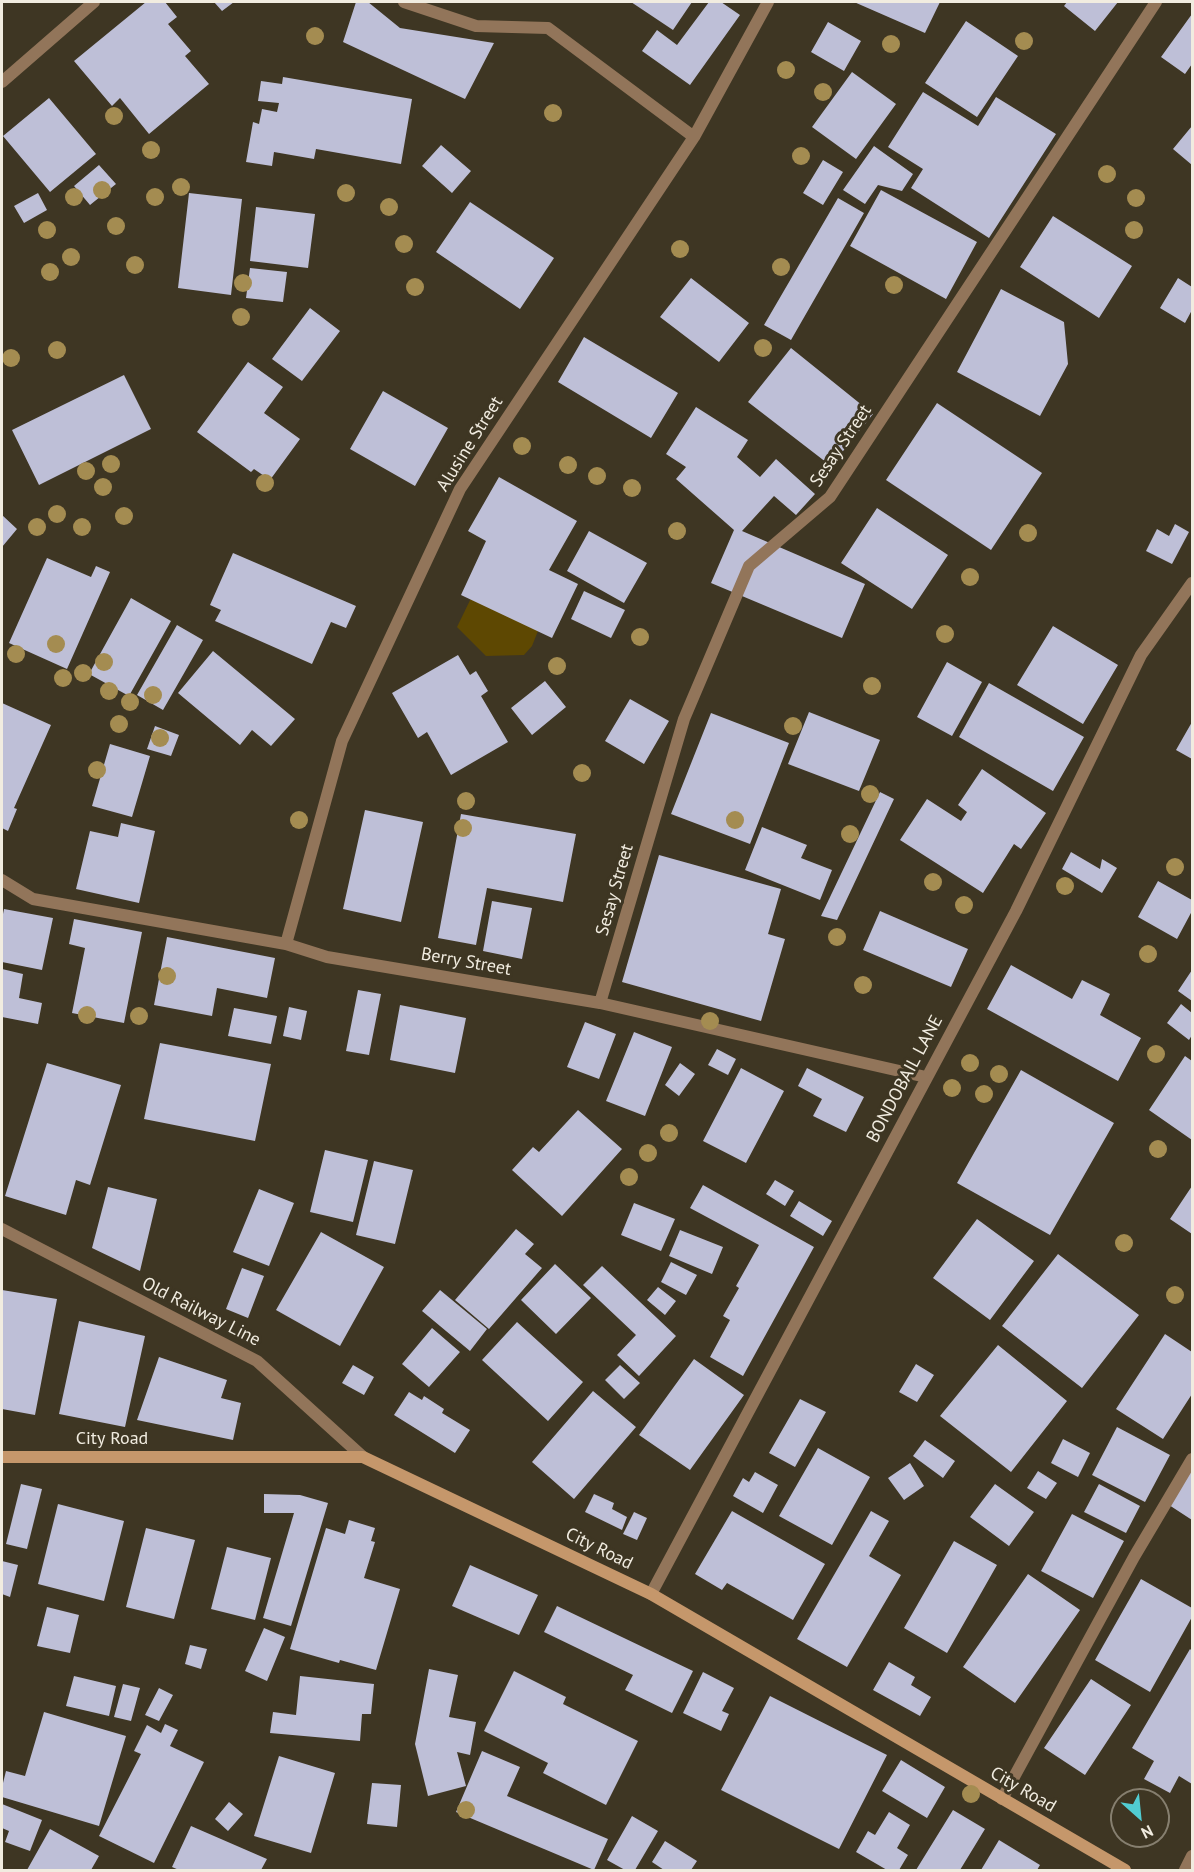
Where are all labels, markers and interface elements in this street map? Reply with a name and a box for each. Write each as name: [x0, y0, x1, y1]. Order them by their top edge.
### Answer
street label: Alusine Street: [432, 393, 508, 495]
street label: Sesay Street: [806, 401, 876, 491]
street label: Sesay Street: [592, 842, 638, 938]
street label: Berry Street: [419, 943, 513, 981]
street label: BONDOBAIL LANE: [862, 1012, 948, 1146]
street label: Old Railway Line: [138, 1273, 264, 1351]
street label: City Road: [76, 1428, 148, 1450]
street label: City Road: [562, 1523, 636, 1575]
street label: City Road: [986, 1763, 1060, 1817]
north arrow: [1110, 1788, 1170, 1848]
text: N: [1138, 1821, 1156, 1844]

